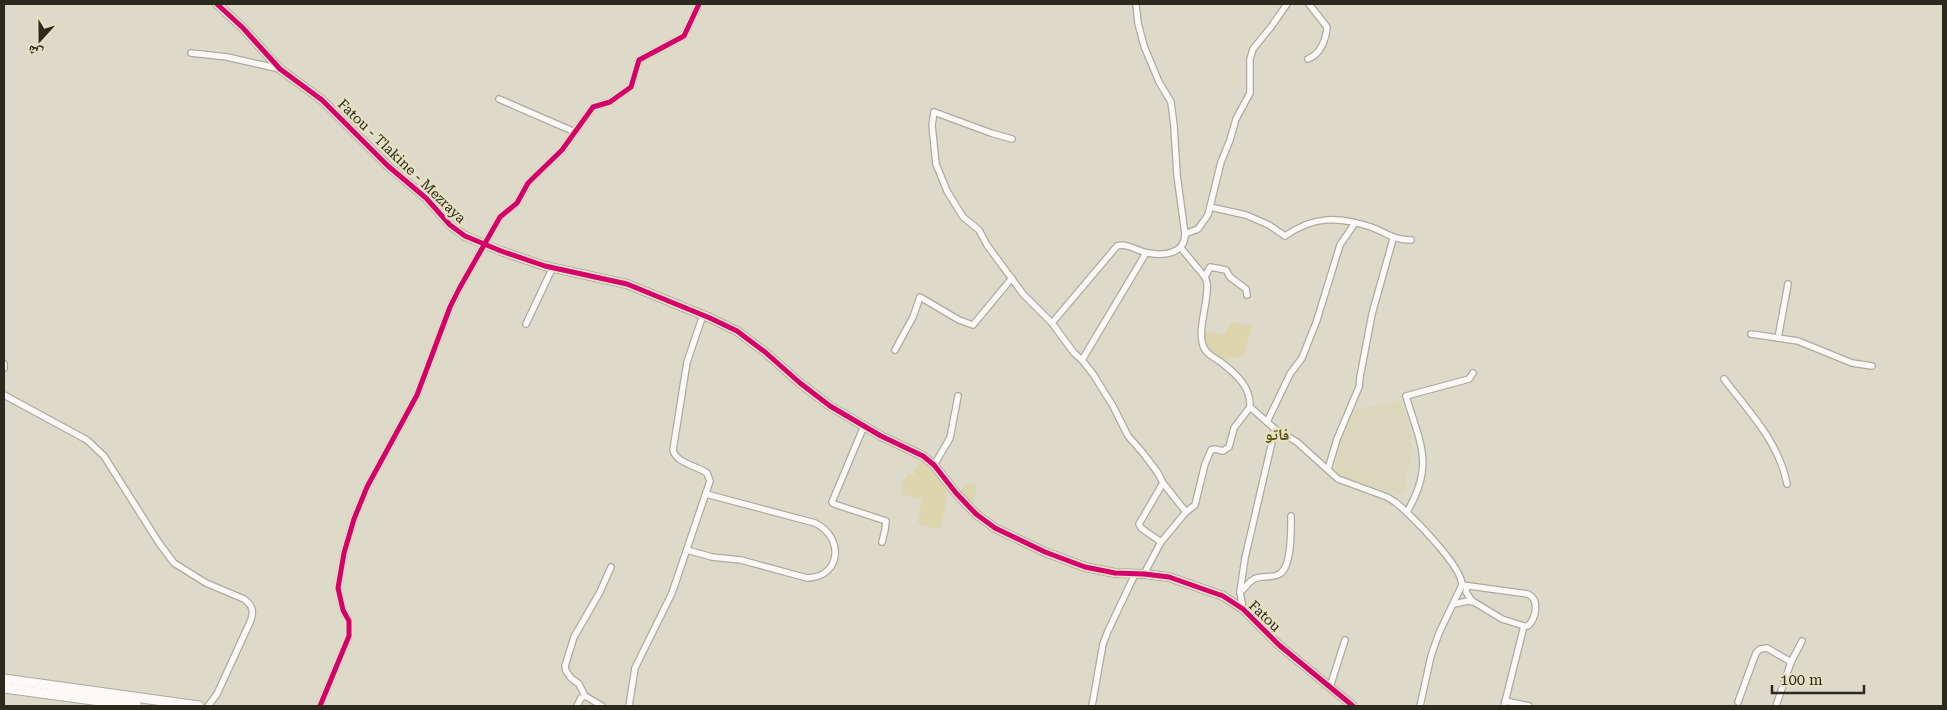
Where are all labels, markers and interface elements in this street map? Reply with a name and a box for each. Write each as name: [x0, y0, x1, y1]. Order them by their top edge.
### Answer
north arrow: [15, 15, 65, 65]
text: ش: [25, 41, 46, 62]
street label: Fatou - Tlakine - Mezraya: [335, 96, 469, 227]
district label: فاتو: [1265, 425, 1290, 444]
street label: Fatou: [1246, 597, 1284, 635]
scale bar: [1772, 662, 1864, 694]
text: 100 m: [1780, 671, 1823, 689]

